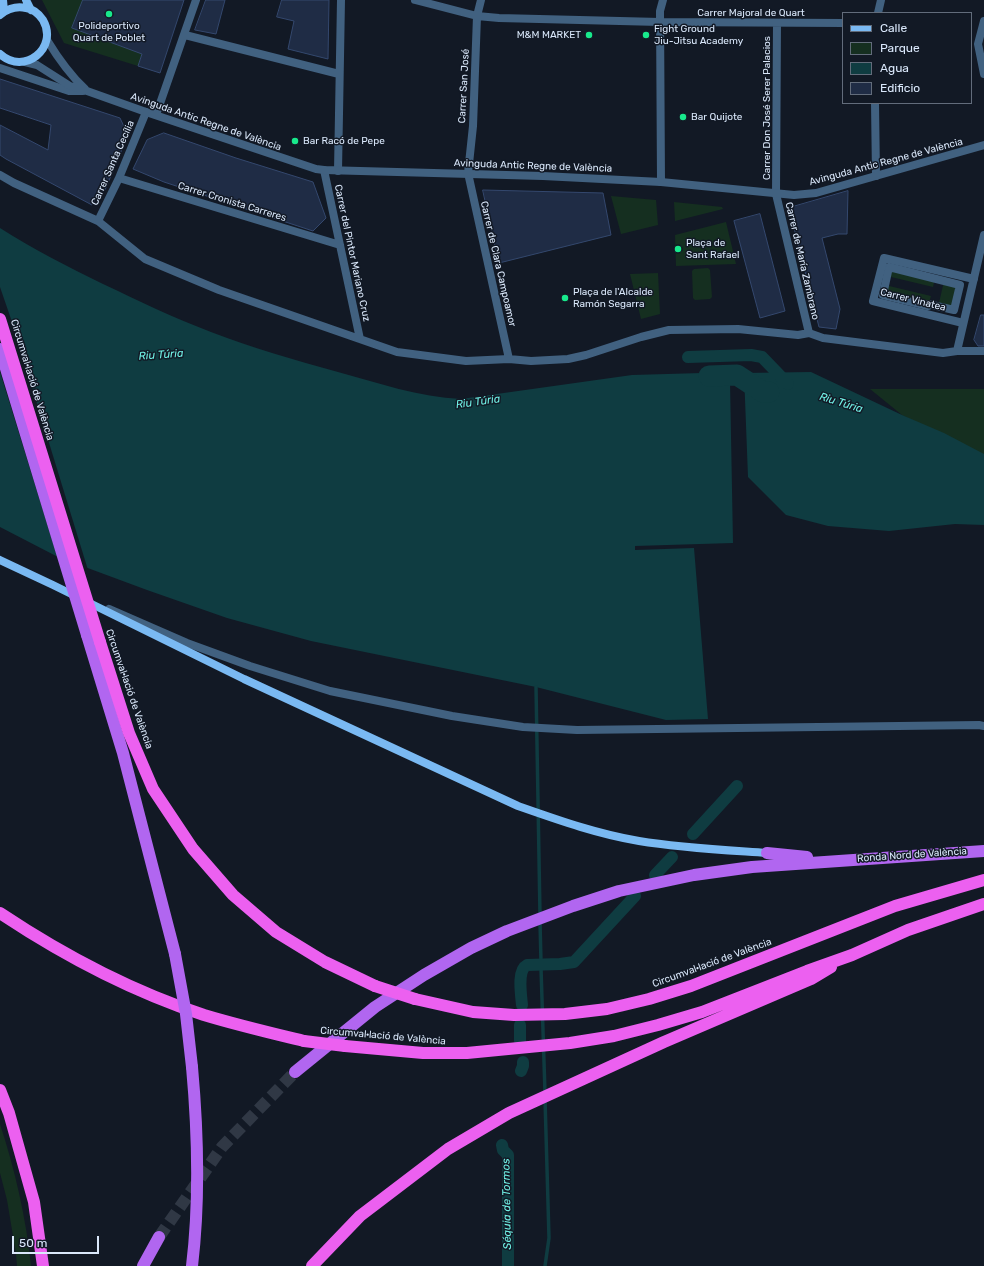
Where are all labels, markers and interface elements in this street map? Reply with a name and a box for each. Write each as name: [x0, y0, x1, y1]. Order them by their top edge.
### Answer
street label: Carrer Majoral de Quart: [697, 7, 805, 19]
marker: Polideportivo Quart de Poblet: [104, 9, 114, 19]
legend: [842, 12, 972, 104]
place label: Polideportivo Quart de Poblet: [73, 20, 145, 44]
text: Calle: [880, 21, 907, 35]
place label: Fight Ground Jiu-Jitsu Academy: [654, 23, 743, 46]
place label: M&M MARKET: [517, 29, 581, 41]
marker: M&M MARKET: [584, 30, 594, 40]
marker: Fight Ground Jiu-Jitsu Academy: [641, 30, 651, 40]
street label: Carrer Don José Serer Palacios: [761, 36, 773, 180]
text: Parque: [880, 41, 920, 55]
street label: Carrer San José: [456, 48, 472, 124]
text: Agua: [880, 61, 909, 75]
text: Edificio: [880, 81, 920, 95]
street label: Avinguda Antic Regne de València: [129, 91, 283, 153]
place label: Bar Quijote: [691, 111, 742, 123]
marker: Bar Quijote: [678, 112, 688, 122]
street label: Carrer Santa Cecília: [89, 119, 137, 207]
place label: Bar Racó de Pepe: [303, 135, 385, 147]
marker: Bar Racó de Pepe: [290, 136, 300, 146]
street label: Avinguda Antic Regne de València: [808, 136, 964, 188]
street label: Avinguda Antic Regne de València: [454, 157, 612, 175]
street label: Carrer Cronista Carreres: [176, 180, 288, 224]
street label: Carrer del Pintor Mariano Cruz: [332, 183, 372, 323]
street label: Carrer de Clara Campoamor: [478, 200, 518, 328]
street label: Carrer de María Zambrano: [783, 201, 821, 321]
place label: Plaça de Sant Rafael: [686, 237, 739, 260]
marker: Plaça de Sant Rafael: [673, 244, 683, 254]
place label: Plaça de l'Alcalde Ramón Segarra: [573, 286, 653, 310]
street label: Carrer Vinatea: [879, 286, 947, 314]
marker: Plaça de l'Alcalde Ramón Segarra: [560, 293, 570, 303]
street label: Circumval·lació de València: [8, 318, 56, 442]
water label: Riu Túria: [138, 347, 184, 363]
water label: Riu Túria: [818, 390, 864, 416]
water label: Riu Túria: [455, 392, 501, 412]
street label: Circumval·lació de València: [103, 627, 155, 751]
street label: Ronda Nord de València: [857, 845, 967, 865]
street label: Circumval·lació de València: [651, 936, 773, 990]
street label: Circumval·lació de València: [320, 1025, 446, 1047]
water label: Séquia de Tormos: [500, 1158, 514, 1250]
scale bar: [14, 1228, 101, 1254]
text: 50 m: [19, 1236, 47, 1250]

